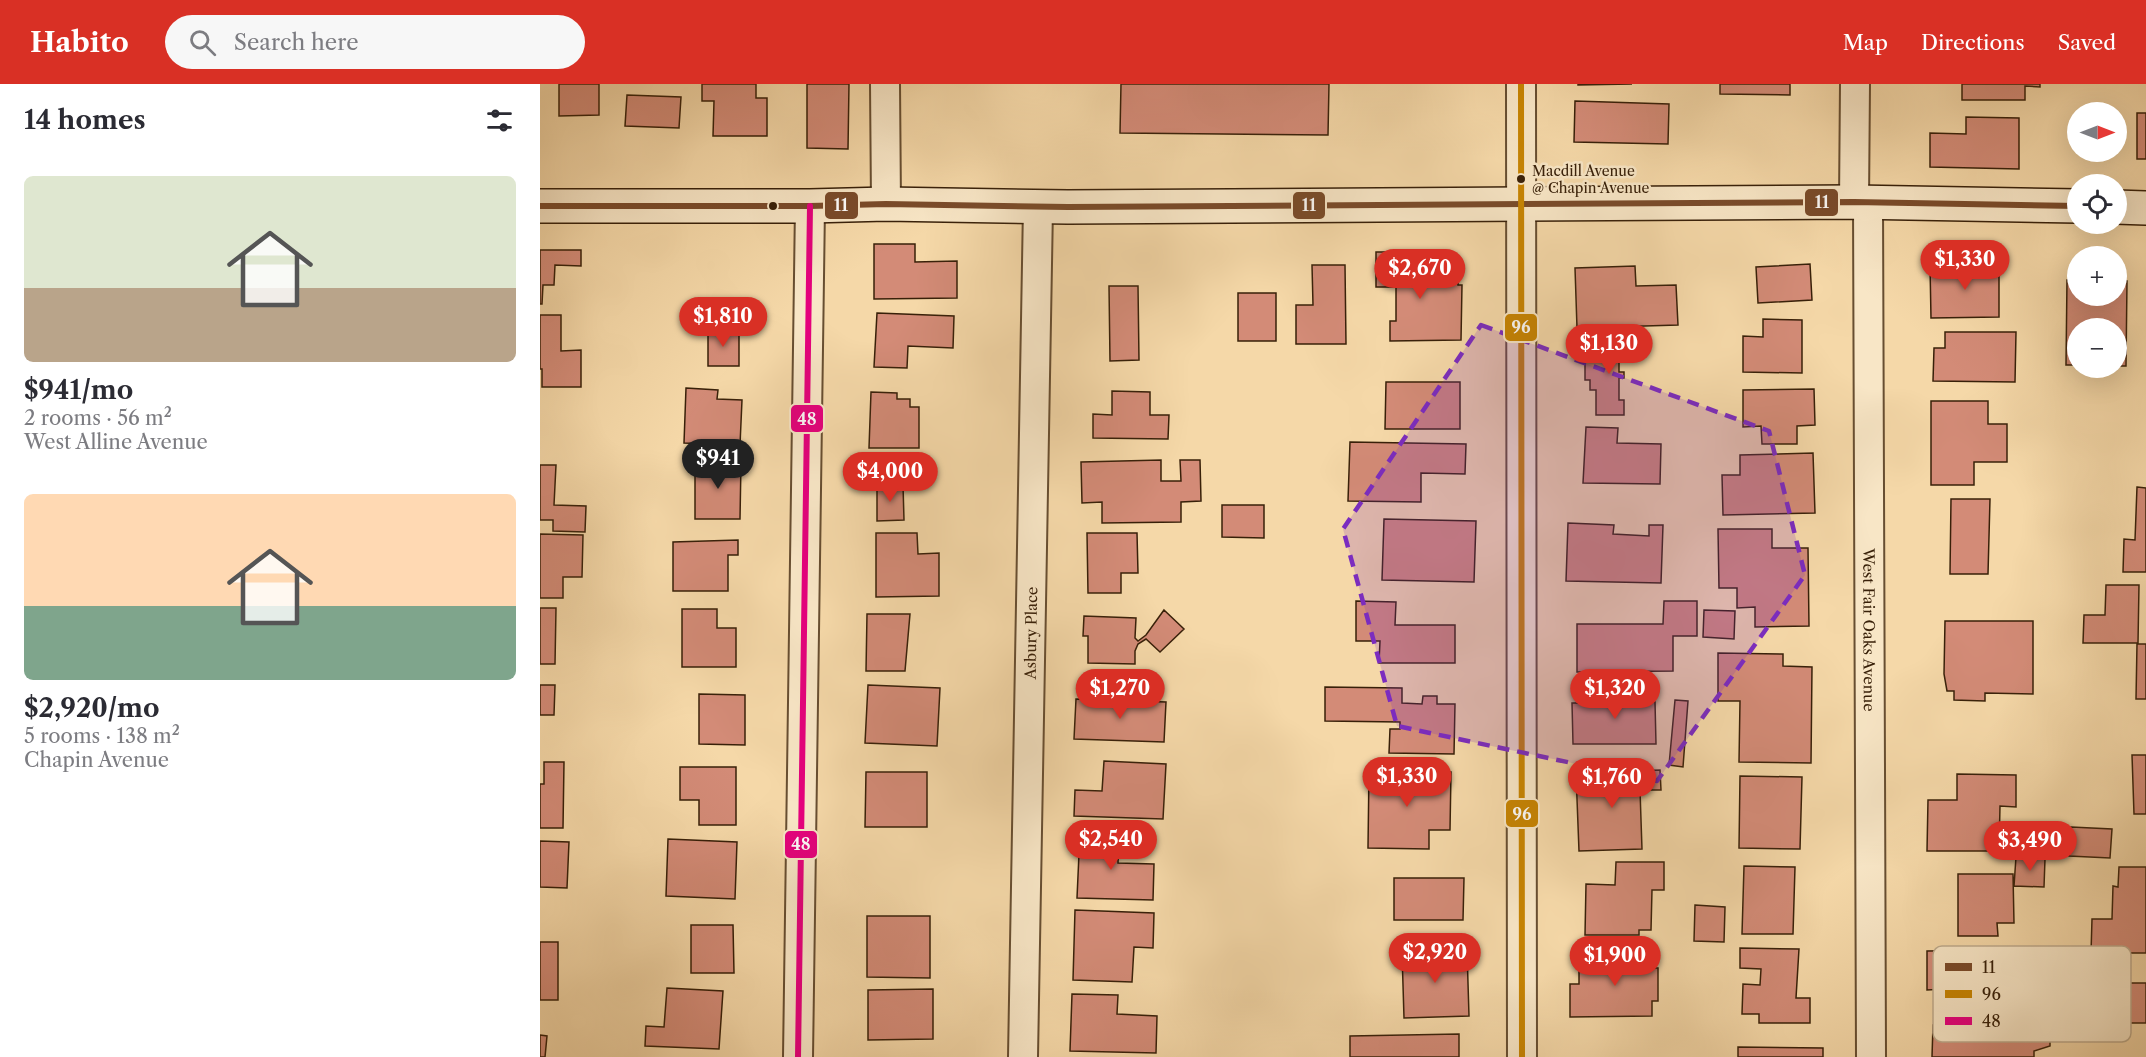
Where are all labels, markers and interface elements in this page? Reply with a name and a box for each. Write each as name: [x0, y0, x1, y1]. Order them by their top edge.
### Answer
search box: [165, 15, 585, 69]
text: Habito: [30, 25, 129, 59]
icon: search: [186, 26, 219, 59]
text: Search here: [234, 29, 358, 56]
text: Map: [1843, 30, 1888, 55]
text: Directions: [1921, 30, 2025, 55]
text: Saved: [2058, 30, 2116, 55]
north arrow: [2067, 102, 2127, 162]
map controls: [2067, 102, 2127, 378]
text: 14 homes: [24, 104, 146, 136]
icon: filters: [483, 104, 516, 137]
place label: Macdill Avenue @ Chapin Avenue: [1532, 162, 1650, 197]
marker: Macdill Avenue @ Chapin Avenue: [1515, 173, 1527, 185]
button: locate: [2067, 174, 2127, 234]
line badge: 11: [1804, 188, 1839, 217]
line badge: 11: [824, 191, 859, 220]
line badge: 11: [1292, 191, 1326, 220]
text: 11: [1815, 192, 1830, 212]
text: 11: [834, 195, 849, 215]
text: 11: [1302, 195, 1317, 215]
unlabelled marker: [767, 200, 779, 212]
icon: home: [216, 215, 324, 323]
pin: $1,330: [1916, 240, 2014, 291]
button: +: [2067, 246, 2127, 306]
text: $1,330: [1934, 247, 1996, 271]
pin: $2,670: [1371, 249, 1469, 300]
text: $2,670: [1388, 256, 1452, 280]
pin: $1,810: [674, 297, 772, 348]
text: $1,810: [693, 304, 753, 328]
line badge: 96: [1504, 313, 1538, 342]
text: 96: [1511, 317, 1531, 337]
button: −: [2067, 318, 2127, 378]
pin: $1,130: [1560, 324, 1658, 375]
text: $1,130: [1580, 331, 1638, 355]
text: $941/mo: [24, 374, 133, 406]
line badge: 48: [790, 404, 824, 433]
text: 2 rooms · 56 m²: [24, 406, 172, 430]
text: 48: [797, 409, 817, 429]
text: West Alline Avenue: [24, 430, 208, 454]
pin: $941: [682, 439, 754, 490]
text: $941: [696, 446, 740, 470]
pin: $4,000: [841, 452, 939, 503]
text: $4,000: [857, 459, 923, 483]
icon: home: [216, 533, 324, 641]
street label: West Fair Oaks Avenue: [1860, 547, 1879, 712]
street label: Asbury Place: [1020, 587, 1041, 681]
pin: $1,270: [1071, 669, 1169, 720]
pin: $1,320: [1566, 669, 1664, 720]
text: $1,270: [1090, 676, 1150, 700]
text: $1,320: [1584, 676, 1646, 700]
text: $2,920/mo: [24, 692, 160, 724]
text: 5 rooms · 138 m²: [24, 724, 180, 748]
text: Chapin Avenue: [24, 748, 169, 772]
pin: $1,330: [1358, 757, 1456, 808]
pin: $1,760: [1563, 758, 1661, 809]
text: $1,330: [1376, 764, 1438, 788]
text: $1,760: [1582, 765, 1642, 789]
line badge: 96: [1505, 799, 1539, 828]
text: 96: [1512, 804, 1532, 824]
pin: $2,540: [1062, 820, 1160, 871]
pin: $3,490: [1981, 821, 2079, 872]
text: $2,540: [1079, 827, 1143, 851]
text: $3,490: [1998, 828, 2062, 852]
line badge: 48: [784, 830, 818, 859]
text: 48: [791, 834, 811, 854]
pin: $2,920: [1386, 933, 1484, 984]
pin: $1,900: [1566, 936, 1664, 987]
text: $2,920: [1403, 940, 1467, 964]
text: $1,900: [1584, 943, 1646, 967]
legend: [1933, 946, 2131, 1042]
text: 11: [1982, 957, 1996, 977]
text: 96: [1982, 984, 2001, 1004]
text: 48: [1982, 1011, 2001, 1031]

